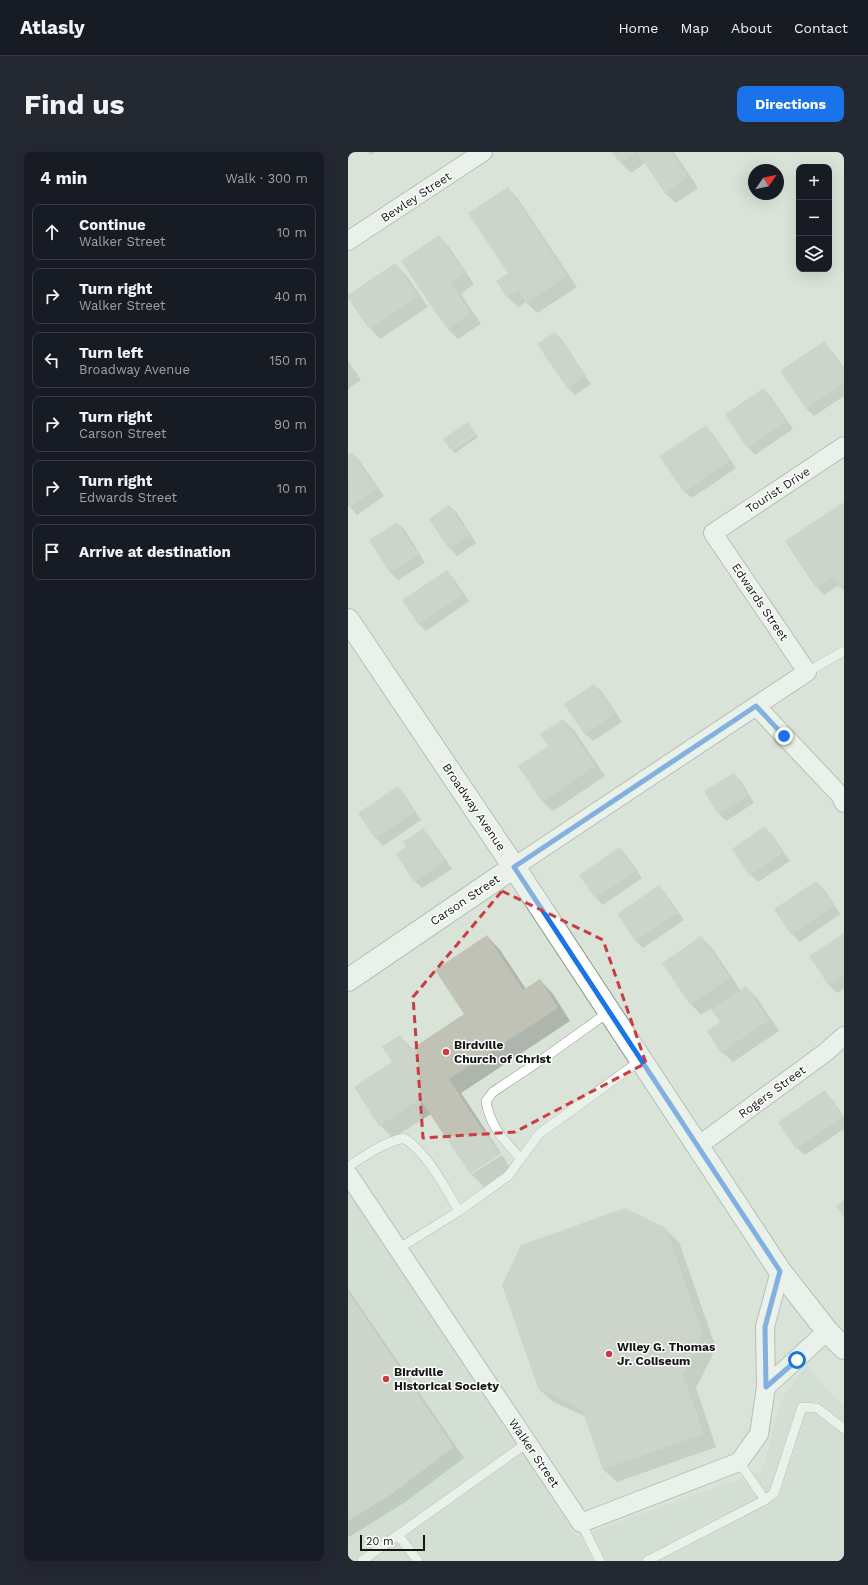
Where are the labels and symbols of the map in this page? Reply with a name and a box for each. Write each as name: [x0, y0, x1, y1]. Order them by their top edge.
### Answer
north arrow: [748, 164, 784, 200]
street label: Bewley Street: [378, 169, 454, 225]
street label: Tourist Drive: [743, 464, 813, 516]
street label: Edwards Street: [729, 561, 791, 643]
route end: [775, 727, 793, 745]
street label: Broadway Avenue: [440, 761, 508, 853]
street label: Carson Street: [428, 872, 502, 928]
place label: Birdville Church of Christ: [454, 1038, 552, 1066]
marker: Birdville Church of Christ: [441, 1047, 451, 1057]
street label: Rogers Street: [736, 1063, 808, 1121]
place label: Wiley G. Thomas Jr. Coliseum: [617, 1340, 716, 1368]
marker: Wiley G. Thomas Jr. Coliseum: [604, 1349, 614, 1359]
route start: [788, 1351, 806, 1369]
place label: Birdville Historical Society: [394, 1365, 499, 1393]
marker: Birdville Historical Society: [381, 1374, 391, 1384]
street label: Walker Street: [506, 1416, 562, 1490]
scale bar: [360, 1533, 425, 1552]

